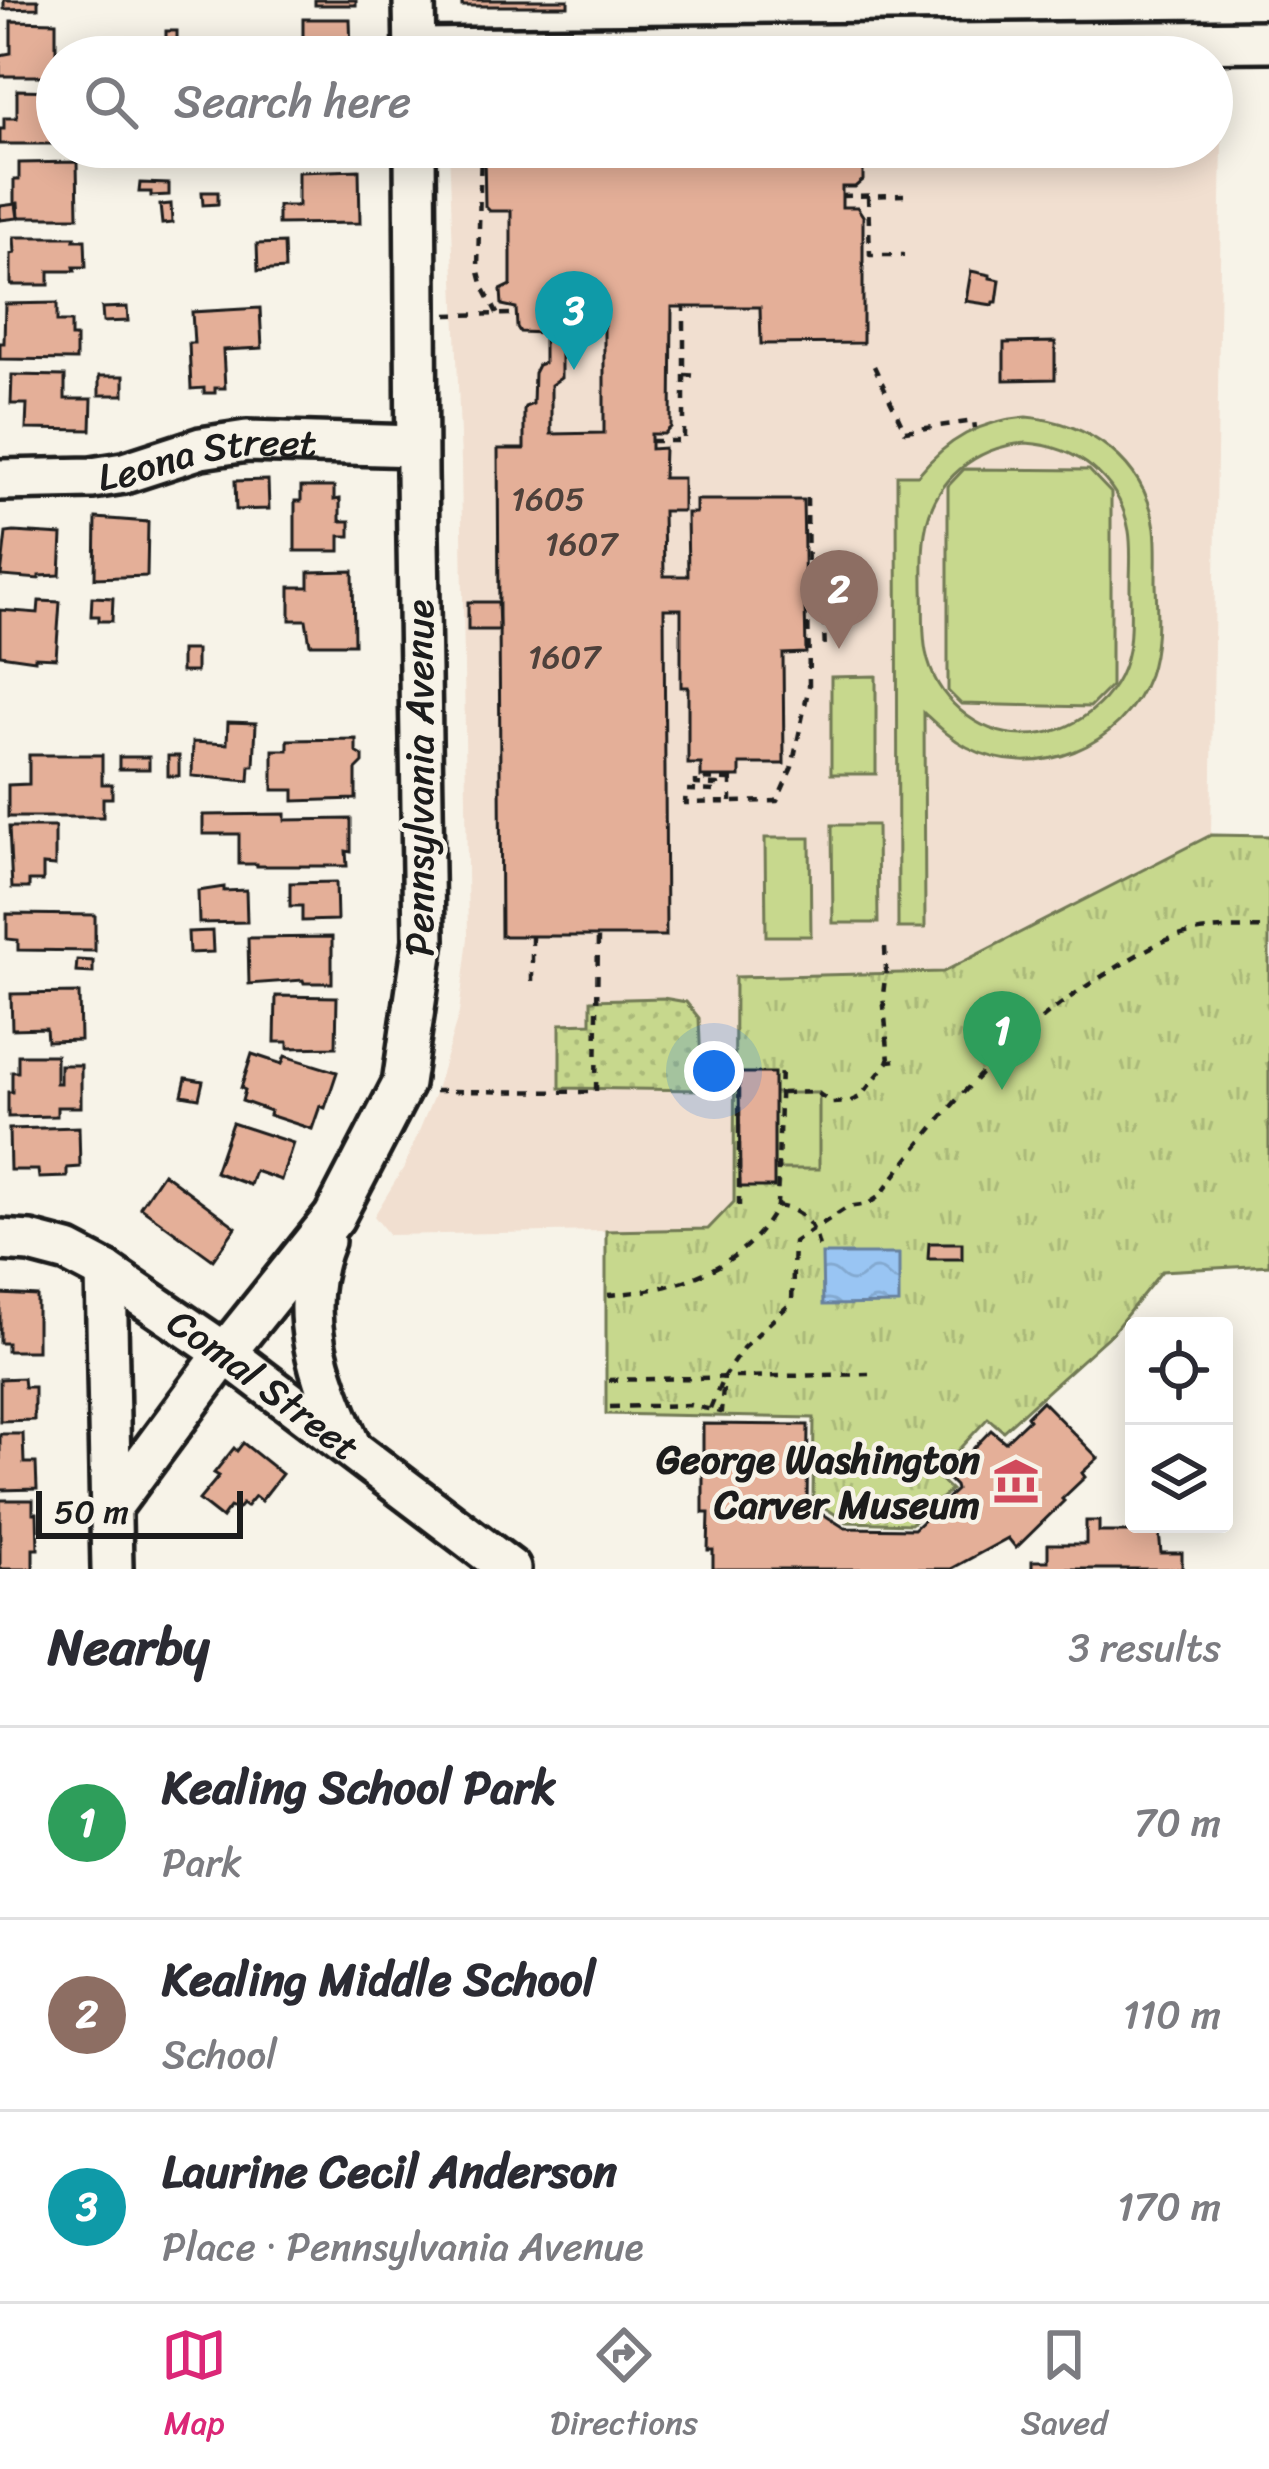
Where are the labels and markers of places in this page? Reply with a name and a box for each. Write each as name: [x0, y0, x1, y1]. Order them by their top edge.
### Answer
pin: 3: [535, 271, 613, 370]
pin: 2: [800, 550, 878, 649]
pin: 1: [963, 991, 1041, 1090]
place label: George Washington Carver Museum: [656, 1425, 980, 1539]
museum icon: George Washington Carver Museum: [991, 1456, 1041, 1506]

